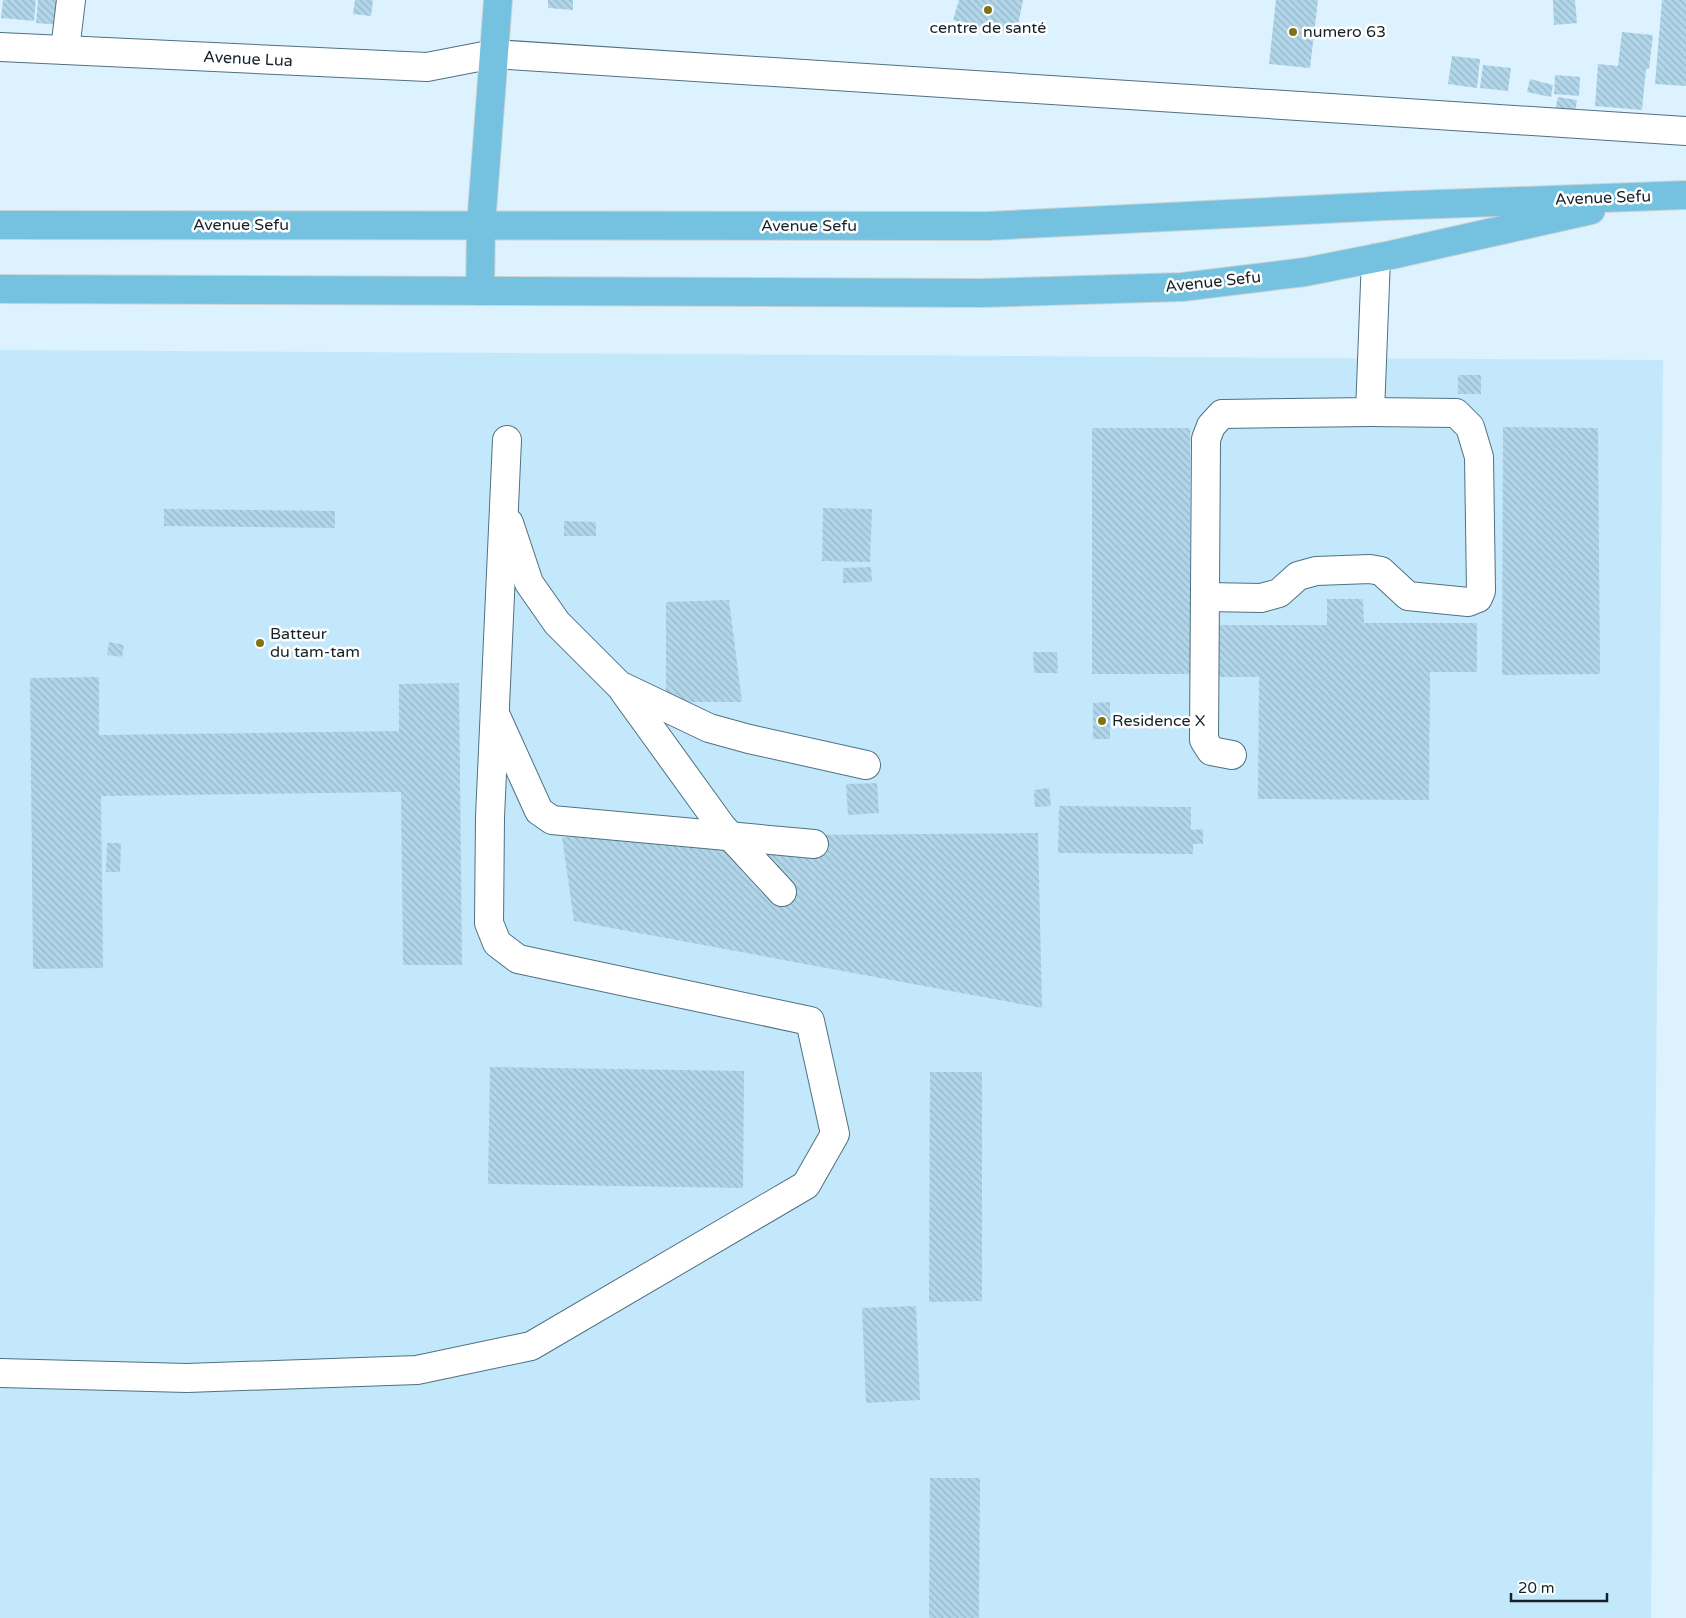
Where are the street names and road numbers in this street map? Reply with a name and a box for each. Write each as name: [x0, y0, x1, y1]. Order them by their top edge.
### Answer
street label: Avenue Lua: [203, 47, 293, 71]
street label: Avenue Sefu: [1555, 186, 1651, 210]
street label: Avenue Sefu: [193, 215, 289, 235]
street label: Avenue Sefu: [761, 216, 857, 236]
street label: Avenue Sefu: [1164, 267, 1262, 297]

